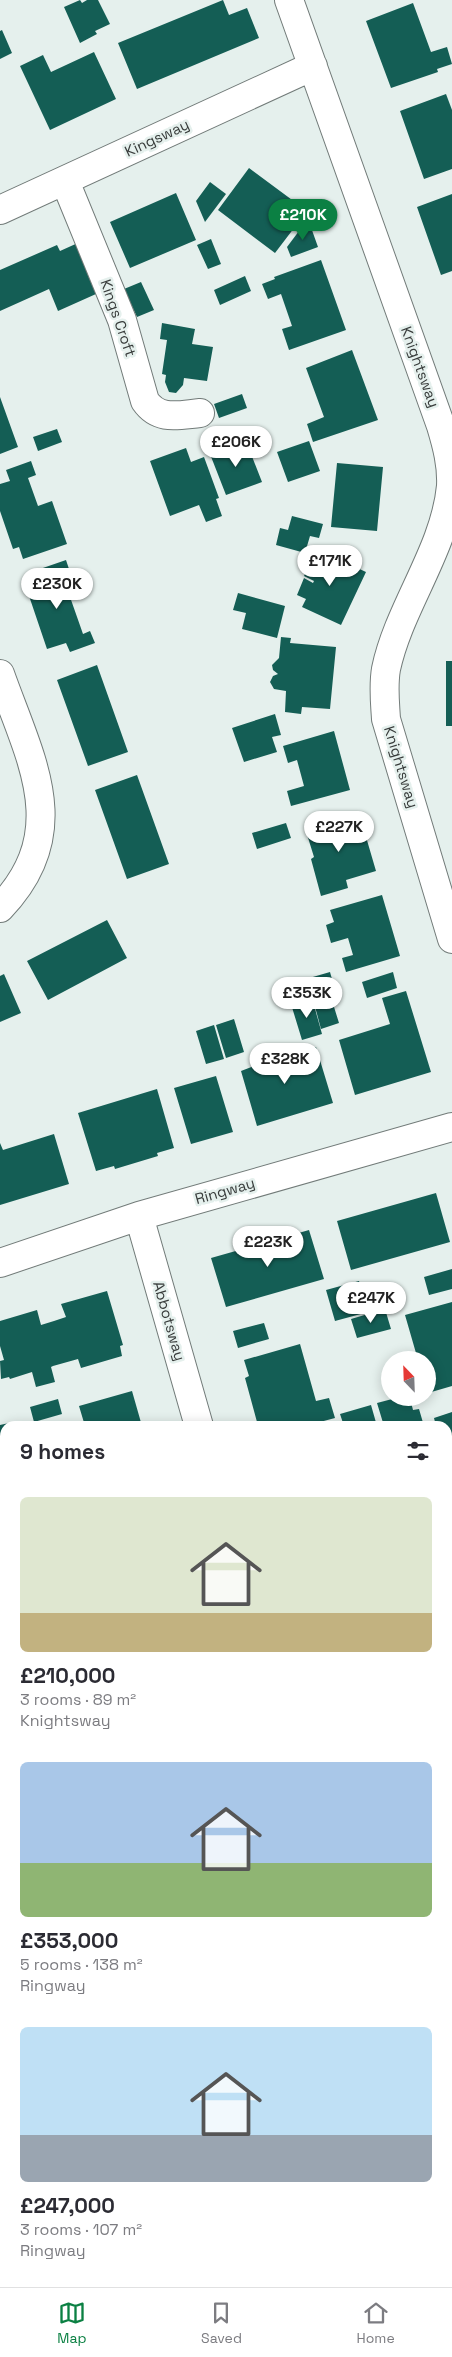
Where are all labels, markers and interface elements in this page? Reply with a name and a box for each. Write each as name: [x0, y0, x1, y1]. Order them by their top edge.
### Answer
street label: Kingsway: [122, 114, 192, 161]
pin: £210K: [268, 198, 338, 241]
text: £210K: [279, 204, 327, 225]
street label: Kings Croft: [96, 277, 141, 359]
street label: Knightsway: [397, 324, 444, 410]
pin: £206K: [201, 426, 271, 468]
text: £206K: [211, 431, 261, 452]
pin: £171K: [295, 544, 365, 587]
text: £171K: [308, 550, 352, 571]
pin: £230K: [22, 568, 92, 610]
text: £230K: [32, 573, 82, 594]
street label: Knightsway: [380, 724, 423, 810]
pin: £227K: [304, 810, 374, 853]
text: £227K: [315, 816, 363, 837]
pin: £353K: [272, 976, 342, 1019]
text: £353K: [282, 982, 332, 1003]
pin: £328K: [250, 1042, 320, 1085]
text: £328K: [260, 1048, 310, 1069]
street label: Ringway: [193, 1173, 257, 1208]
pin: £223K: [233, 1226, 303, 1268]
text: £223K: [244, 1231, 292, 1252]
street label: Abbotsway: [149, 1279, 190, 1363]
pin: £247K: [336, 1282, 406, 1324]
text: £247K: [347, 1287, 395, 1308]
north arrow: [381, 1351, 436, 1406]
map controls: [381, 1351, 436, 1406]
icon: filters: [404, 1437, 432, 1465]
text: 9 homes: [20, 1438, 105, 1465]
icon: home: [181, 1529, 271, 1619]
text: £210,000: [20, 1662, 115, 1689]
text: 3 rooms · 89 m²: [20, 1689, 136, 1710]
text: Knightsway: [20, 1710, 110, 1731]
icon: home: [181, 1794, 271, 1884]
text: £353,000: [20, 1927, 118, 1954]
text: 5 rooms · 138 m²: [20, 1954, 143, 1975]
text: Ringway: [20, 1975, 86, 1996]
icon: home: [181, 2059, 271, 2149]
text: £247,000: [20, 2192, 115, 2219]
text: 3 rooms · 107 m²: [20, 2219, 142, 2240]
text: Ringway: [20, 2240, 86, 2261]
tab: Map: [57, 2299, 86, 2347]
tab: Saved: [201, 2299, 242, 2347]
tab: Home: [357, 2299, 395, 2347]

